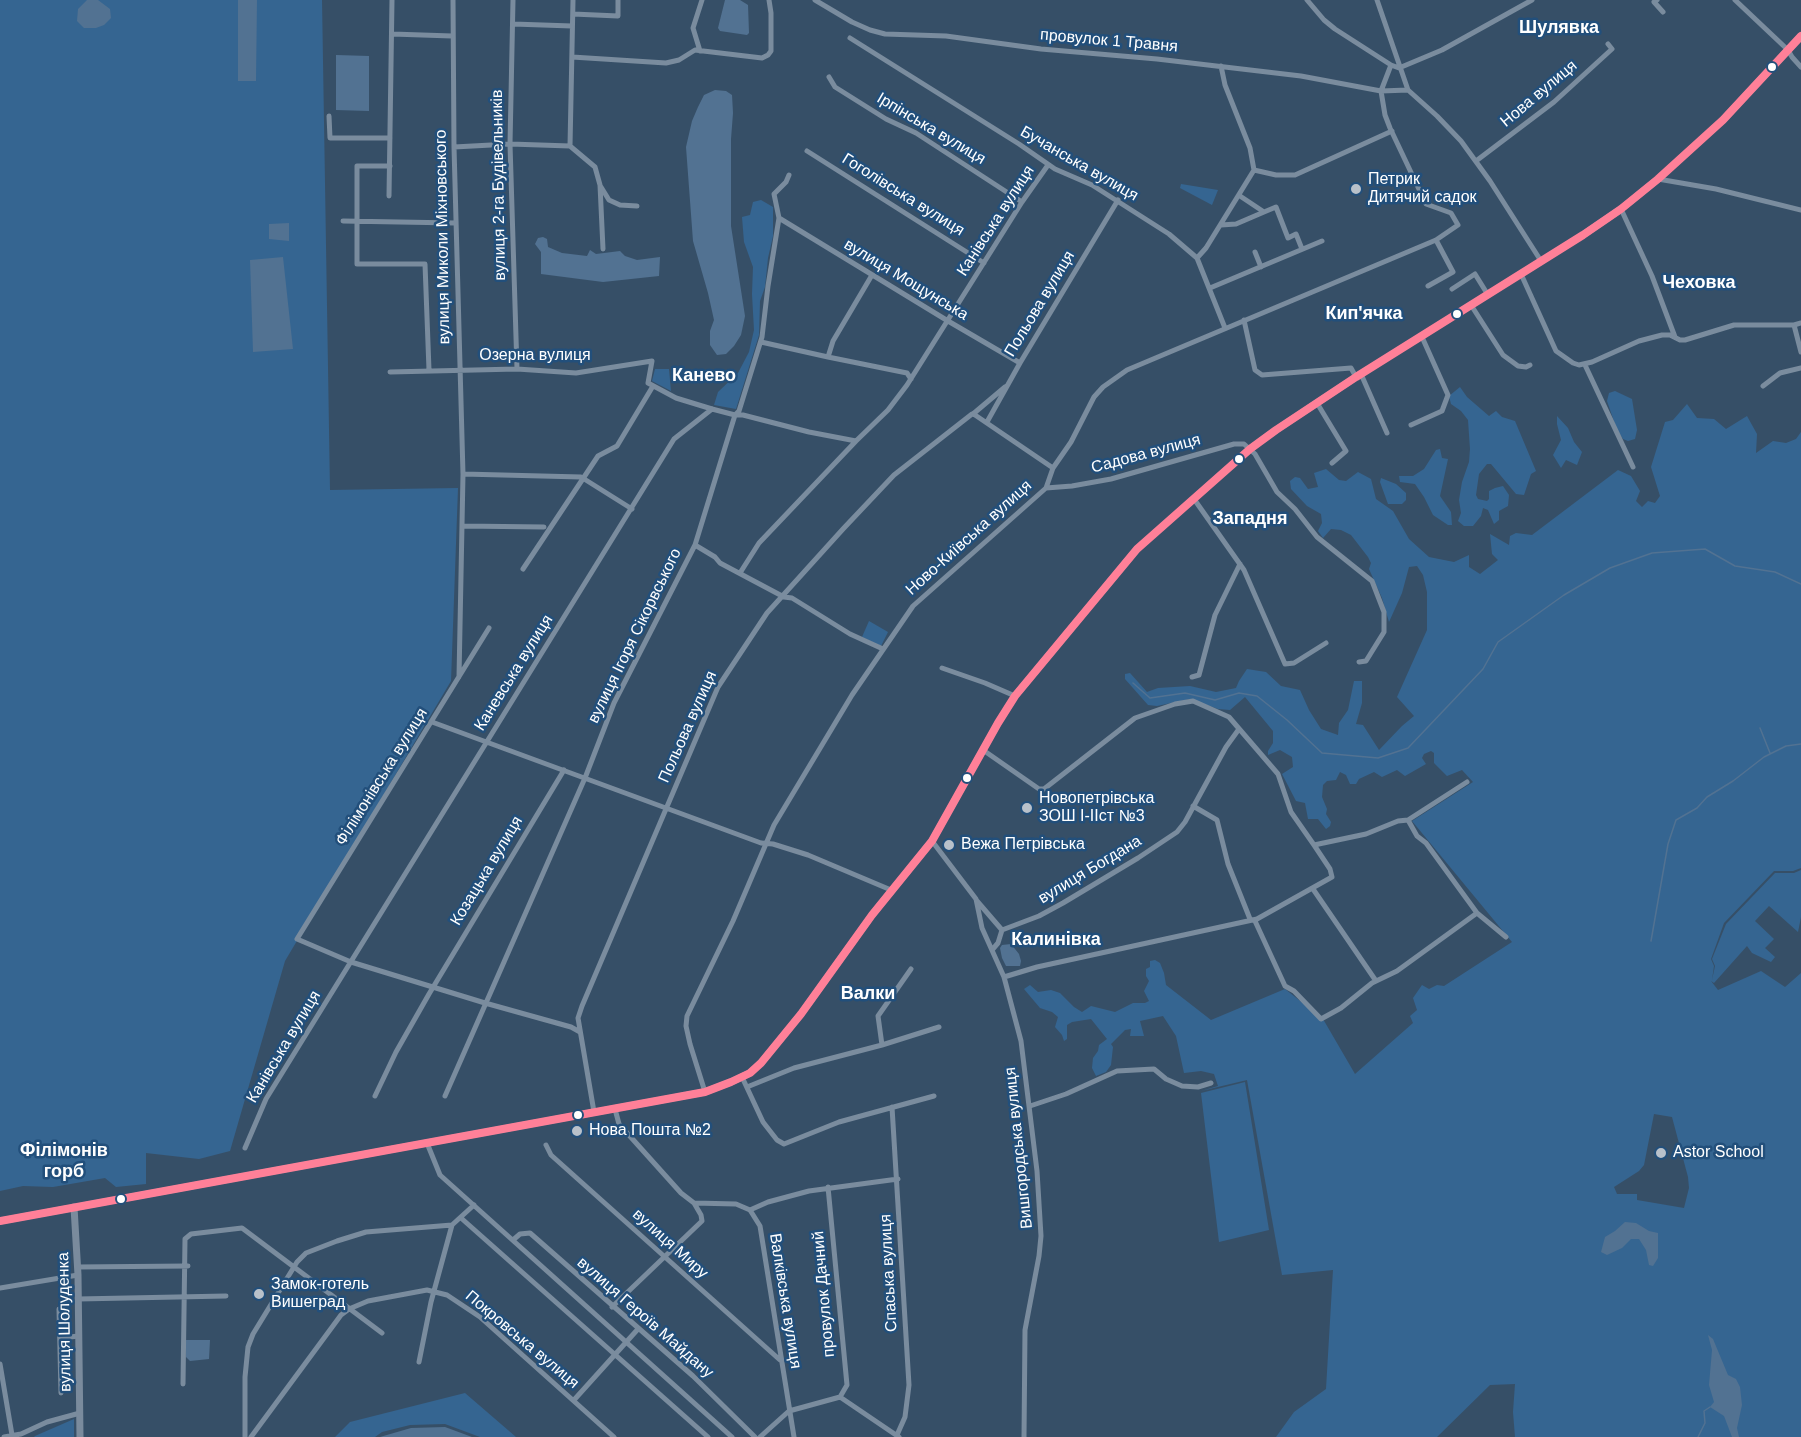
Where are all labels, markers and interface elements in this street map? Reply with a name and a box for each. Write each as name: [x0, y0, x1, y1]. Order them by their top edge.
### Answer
district label: Шулявка: [1519, 17, 1599, 39]
street label: провулок 1 Травня: [1039, 25, 1179, 57]
street label: Нова вулиця: [1497, 56, 1581, 132]
unlabelled marker: [1766, 61, 1778, 73]
street label: вулиця 2-га Будівельників: [488, 89, 510, 281]
street label: Ірпінська вулиця: [873, 89, 989, 169]
street label: Бучанська вулиця: [1017, 122, 1141, 206]
street label: вулиця Миколи Міхновського: [432, 129, 454, 345]
street label: Гоголівська вулиця: [838, 150, 968, 240]
street label: Канівська вулиця: [953, 162, 1039, 280]
place label: Петрик Дитячий садок: [1368, 170, 1477, 208]
marker: Петрик Дитячий садок: [1349, 182, 1363, 196]
street label: вулиця Мощунська: [840, 235, 972, 325]
street label: Польова вулиця: [1001, 248, 1079, 360]
district label: Чеховка: [1662, 272, 1736, 294]
district label: Кип'ячка: [1325, 303, 1403, 325]
unlabelled marker: [1451, 308, 1463, 320]
street label: Озерна вулиця: [479, 346, 591, 366]
district label: Канево: [672, 365, 736, 387]
street label: Садова вулиця: [1089, 430, 1203, 478]
unlabelled marker: [1233, 453, 1245, 465]
street label: Ново-Київська вулиця: [902, 476, 1036, 600]
district label: Западня: [1213, 508, 1287, 530]
street label: вулиця Ігоря Сікорвського: [584, 545, 686, 727]
street label: Каневська вулиця: [471, 611, 557, 735]
street label: Польова вулиця: [655, 668, 721, 786]
street label: Філімонівська вулиця: [332, 705, 432, 849]
unlabelled marker: [961, 772, 973, 784]
place label: Новопетрівська ЗОШ I-IIст №3: [1039, 789, 1154, 827]
marker: Новопетрівська ЗОШ I-IIст №3: [1020, 801, 1034, 815]
street label: Козацька вулиця: [447, 813, 527, 929]
street label: вулиця Богдана: [1035, 832, 1145, 908]
place label: Вежа Петрівська: [961, 835, 1085, 855]
marker: Вежа Петрівська: [942, 838, 956, 852]
district label: Калинівка: [1011, 929, 1101, 951]
district label: Валки: [841, 983, 895, 1005]
street label: Канівська вулиця: [243, 987, 325, 1107]
street label: Вишгородська вулиця: [1001, 1066, 1037, 1230]
unlabelled marker: [572, 1109, 584, 1121]
place label: Нова Пошта №2: [589, 1121, 711, 1141]
marker: Нова Пошта №2: [570, 1124, 584, 1138]
district label: Філімонів горб: [20, 1140, 108, 1182]
place label: Astor School: [1673, 1143, 1764, 1163]
marker: Astor School: [1654, 1146, 1668, 1160]
unlabelled marker: [115, 1193, 127, 1205]
street label: вулиця Миру: [628, 1205, 712, 1283]
street label: Спаська вулиця: [876, 1214, 902, 1332]
street label: провулок Дачний: [809, 1230, 839, 1358]
street label: Валківська вулиця: [765, 1232, 805, 1370]
street label: вулиця Шолуденка: [54, 1252, 76, 1392]
street label: вулиця Героїв Майдану: [573, 1254, 717, 1382]
place label: Замок-готель Вишеград: [271, 1275, 369, 1313]
marker: Замок-готель Вишеград: [252, 1287, 266, 1301]
street label: Покровська вулиця: [461, 1287, 583, 1393]

